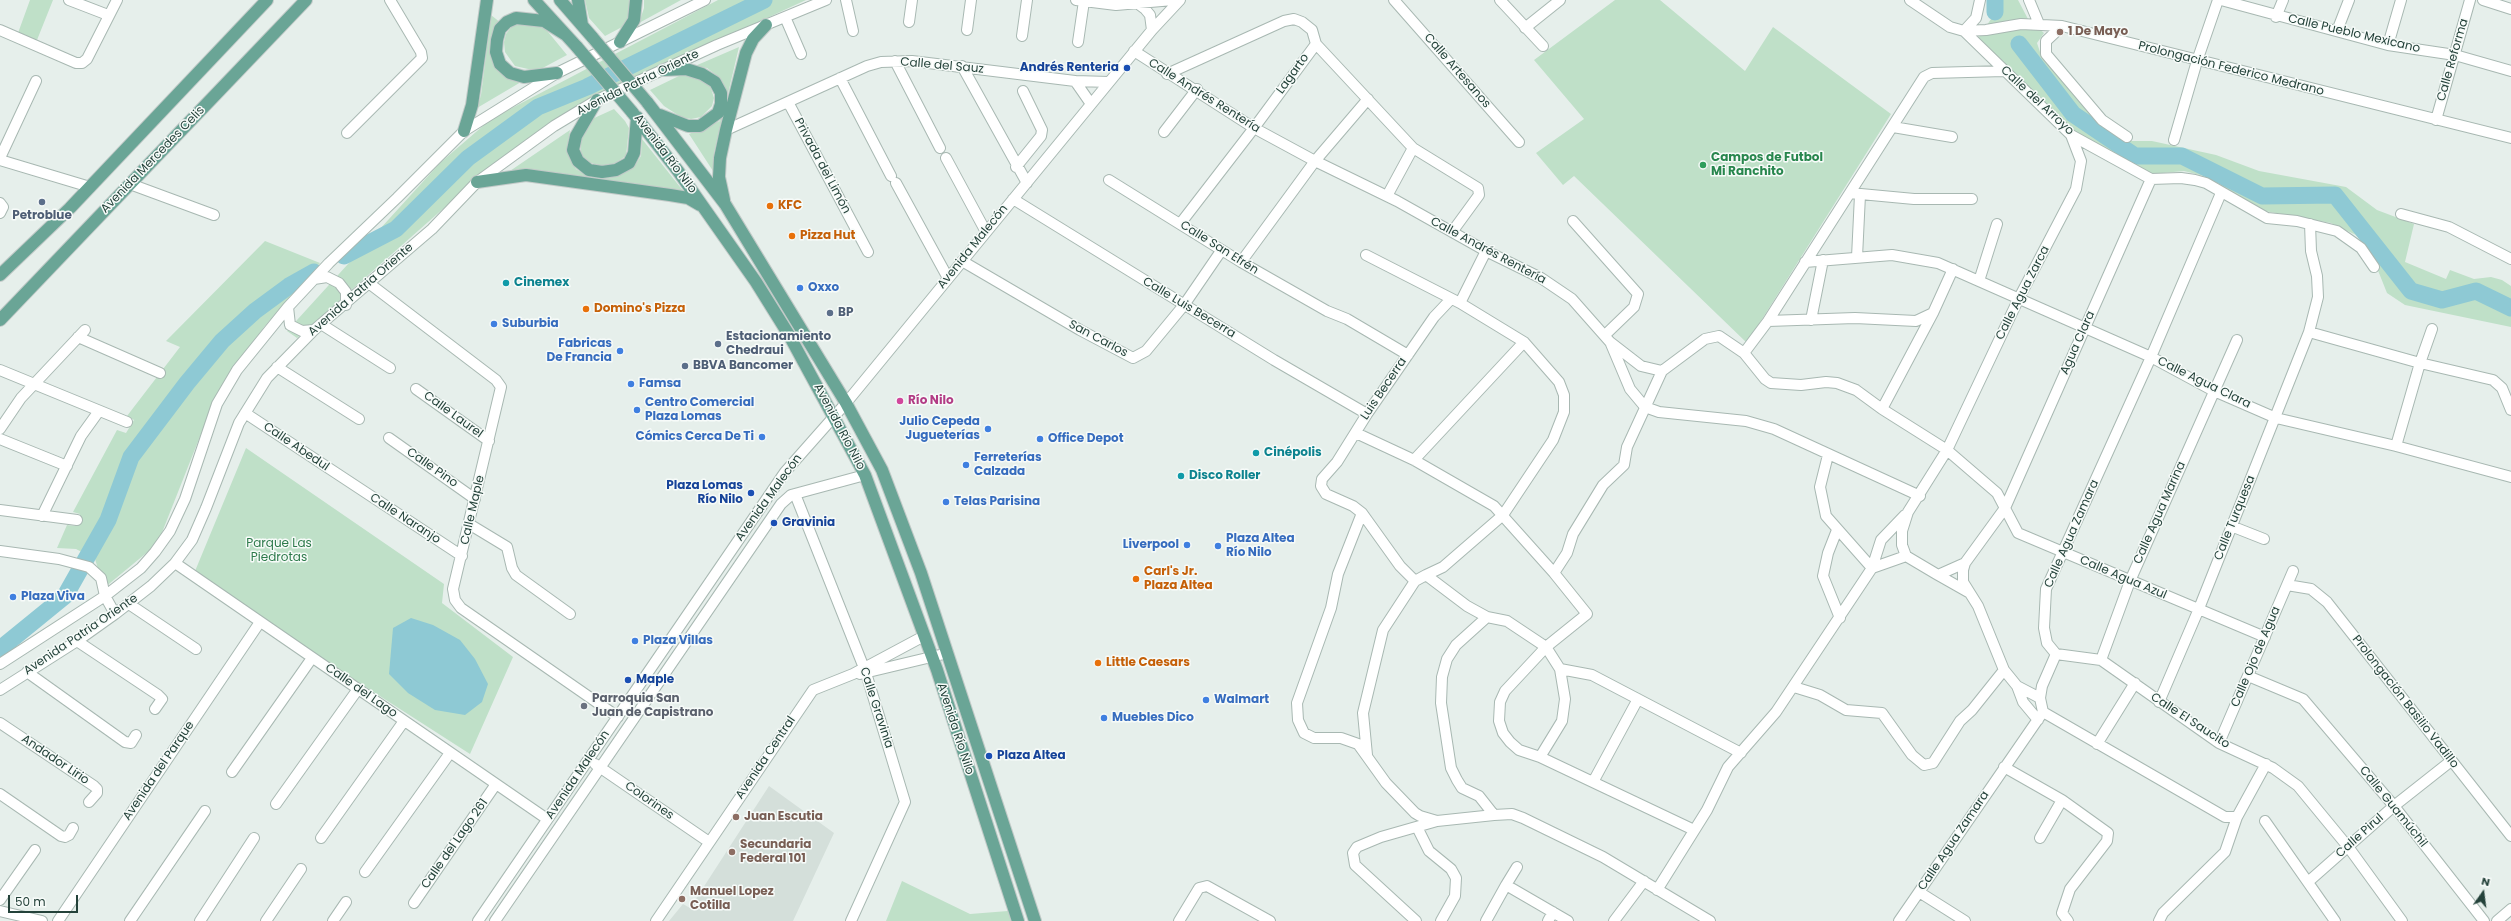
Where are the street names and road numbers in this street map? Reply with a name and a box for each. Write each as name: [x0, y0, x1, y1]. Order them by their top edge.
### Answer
street label: Calle Pueblo Mexicano: [2287, 12, 2421, 56]
street label: Calle Reforma: [2434, 17, 2472, 103]
street label: Calle Artesanos: [1421, 31, 1493, 111]
street label: Prolongación Federico Medrano: [2137, 39, 2325, 99]
street label: Avenida Patria Oriente: [574, 47, 702, 119]
street label: Lagarto: [1274, 51, 1312, 97]
street label: Calle del Sauz: [900, 55, 984, 77]
street label: Calle Andrés Rentería: [1146, 56, 1262, 136]
street label: Calle del Arroyo: [1997, 63, 2077, 139]
street label: Avenida Mercedes Celis: [98, 103, 208, 217]
street label: Avenida Río Nilo: [631, 112, 699, 196]
street label: Privada del Limón: [791, 116, 853, 216]
street label: Avenida Malecón: [935, 202, 1011, 292]
street label: Calle Andrés Rentería: [1428, 214, 1548, 288]
street label: Calle San Efrén: [1177, 218, 1261, 278]
street label: Avenida Patria Oriente: [306, 241, 416, 339]
street label: Calle Agua Zarca: [1993, 244, 2053, 342]
street label: Calle Luis Becerra: [1140, 275, 1238, 341]
street label: Agua Clara: [2058, 309, 2098, 377]
street label: San Carlos: [1066, 317, 1130, 361]
street label: Calle Agua Clara: [2155, 354, 2253, 412]
street label: Luis Becerra: [1358, 355, 1410, 423]
street label: Avenida Río Nilo: [810, 381, 868, 473]
street label: Calle Laurel: [421, 389, 485, 441]
street label: Calle Abedul: [260, 420, 332, 474]
street label: Calle Pino: [404, 445, 460, 491]
street label: Avenida Malecón: [733, 452, 805, 544]
street label: Calle Agua Marina: [2131, 459, 2189, 567]
street label: Calle Turquesa: [2211, 473, 2259, 563]
street label: Calle Maple: [458, 474, 488, 546]
street label: Calle Agua Zamara: [2042, 478, 2102, 590]
street label: Calle Naranjo: [367, 491, 443, 547]
street label: Calle Agua Azul: [2077, 553, 2169, 603]
street label: Avenida Patria Oriente: [21, 591, 141, 679]
street label: Calle Ojo de Agua: [2228, 604, 2284, 710]
street label: Prolongación Basilio Vadillo: [2349, 633, 2461, 771]
street label: Calle del Lago: [322, 661, 400, 721]
street label: Calle Gravinia: [856, 666, 896, 750]
street label: Avenida Río Nilo: [933, 681, 977, 777]
street label: Calle El Saucito: [2148, 690, 2232, 752]
street label: Avenida Central: [733, 714, 799, 802]
street label: Avenida del Parque: [120, 719, 198, 823]
street label: Avenida Malecón: [543, 728, 613, 822]
street label: Andador Lirio: [18, 732, 92, 788]
street label: Calle Guamúchil: [2356, 764, 2430, 850]
street label: Colorines: [622, 779, 676, 823]
street label: Calle Agua Zamara: [1915, 789, 1993, 893]
street label: Calle del Lago 261: [419, 796, 491, 892]
street label: Calle Pirul: [2333, 811, 2387, 861]

